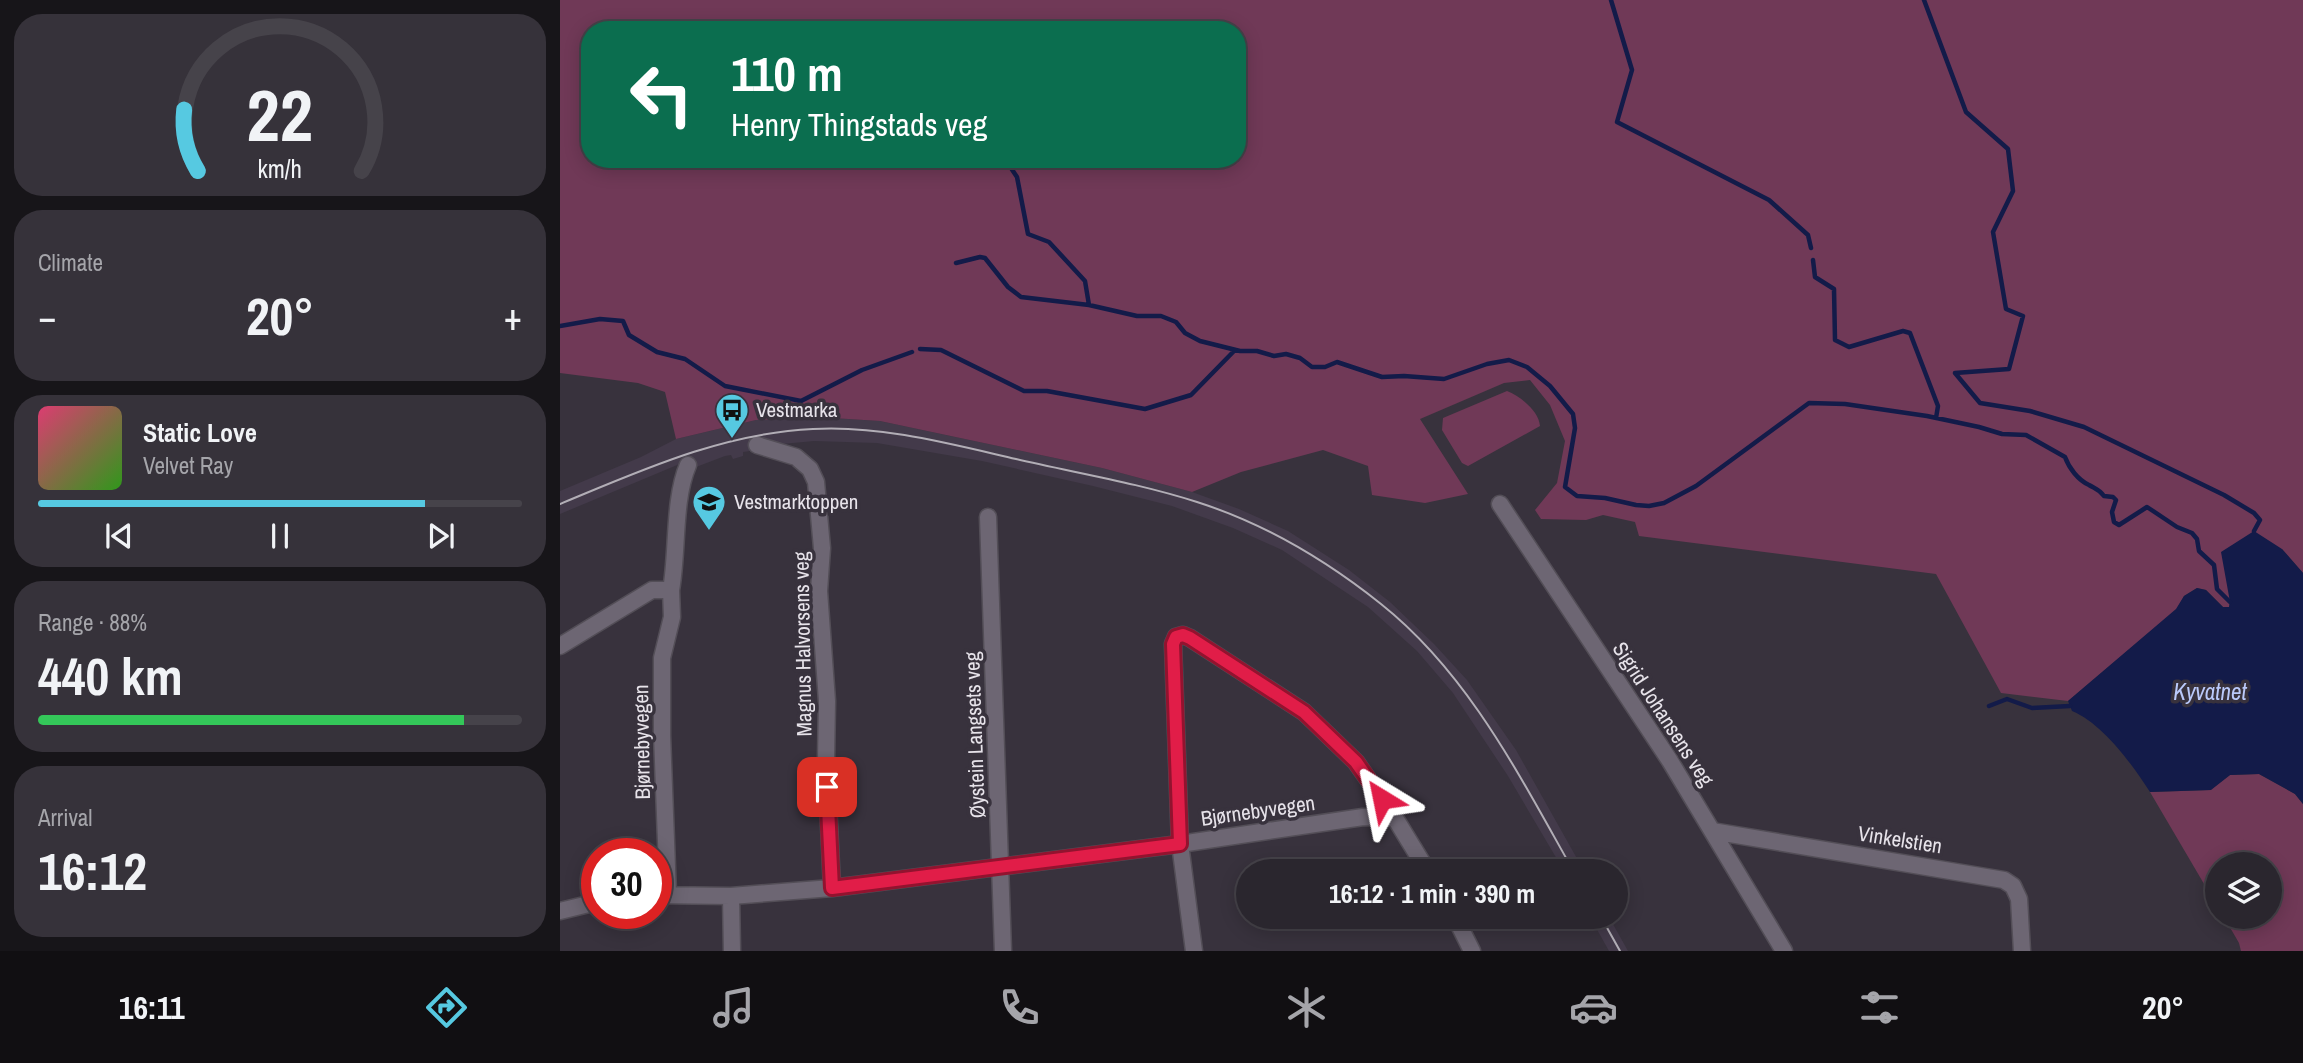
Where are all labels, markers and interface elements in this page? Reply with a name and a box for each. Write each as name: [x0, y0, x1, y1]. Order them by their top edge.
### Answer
text: 110 m: [731, 40, 843, 106]
icon: left: [616, 49, 707, 140]
text: 22: [247, 66, 313, 164]
text: Henry Thingstads veg: [731, 103, 987, 146]
text: km/h: [258, 152, 302, 186]
text: Climate: [38, 247, 103, 278]
text: 20°: [246, 281, 314, 351]
text: −: [38, 291, 56, 342]
text: +: [504, 291, 522, 342]
bus stop icon: Vestmarka: [713, 391, 751, 440]
place label: Vestmarka: [756, 395, 838, 424]
text: Static Love: [143, 415, 257, 450]
text: Velvet Ray: [143, 450, 233, 481]
school or university icon: Vestmarktoppen: [690, 483, 728, 532]
place label: Vestmarktoppen: [734, 487, 858, 516]
icon: previous: [100, 517, 138, 555]
icon: pause: [261, 517, 299, 555]
icon: next: [422, 517, 460, 555]
street label: Magnus Halvorsens veg: [786, 551, 819, 737]
text: Range · 88%: [38, 607, 147, 638]
street label: Sigrid Johansens veg: [1606, 636, 1721, 792]
text: 440 km: [38, 641, 183, 711]
street label: Øystein Langsets veg: [957, 651, 992, 819]
water label: Kyvatnet: [2173, 676, 2247, 707]
street label: Bjørnebyvegen: [626, 684, 657, 800]
pin: [797, 757, 857, 817]
position arrow: [1345, 762, 1419, 836]
icon: arrive: [808, 768, 846, 806]
street label: Bjørnebyvegen: [1199, 788, 1317, 833]
text: Arrival: [38, 802, 93, 833]
street label: Vinkelstien: [1856, 819, 1944, 860]
text: 16:12: [38, 836, 147, 906]
speed limit sign: 30: [581, 838, 672, 929]
map controls: [2205, 852, 2282, 929]
button: layers: [2205, 852, 2282, 929]
text: 16:12 · 1 min · 390 m: [1329, 876, 1535, 911]
icon: directions: [422, 983, 471, 1032]
icon: music: [709, 983, 758, 1032]
icon: phone: [995, 983, 1044, 1032]
icon: climate: [1282, 983, 1331, 1032]
icon: car: [1569, 983, 1618, 1032]
icon: filters: [1855, 983, 1904, 1032]
text: 16:11: [119, 986, 185, 1029]
text: 20°: [2142, 986, 2184, 1029]

